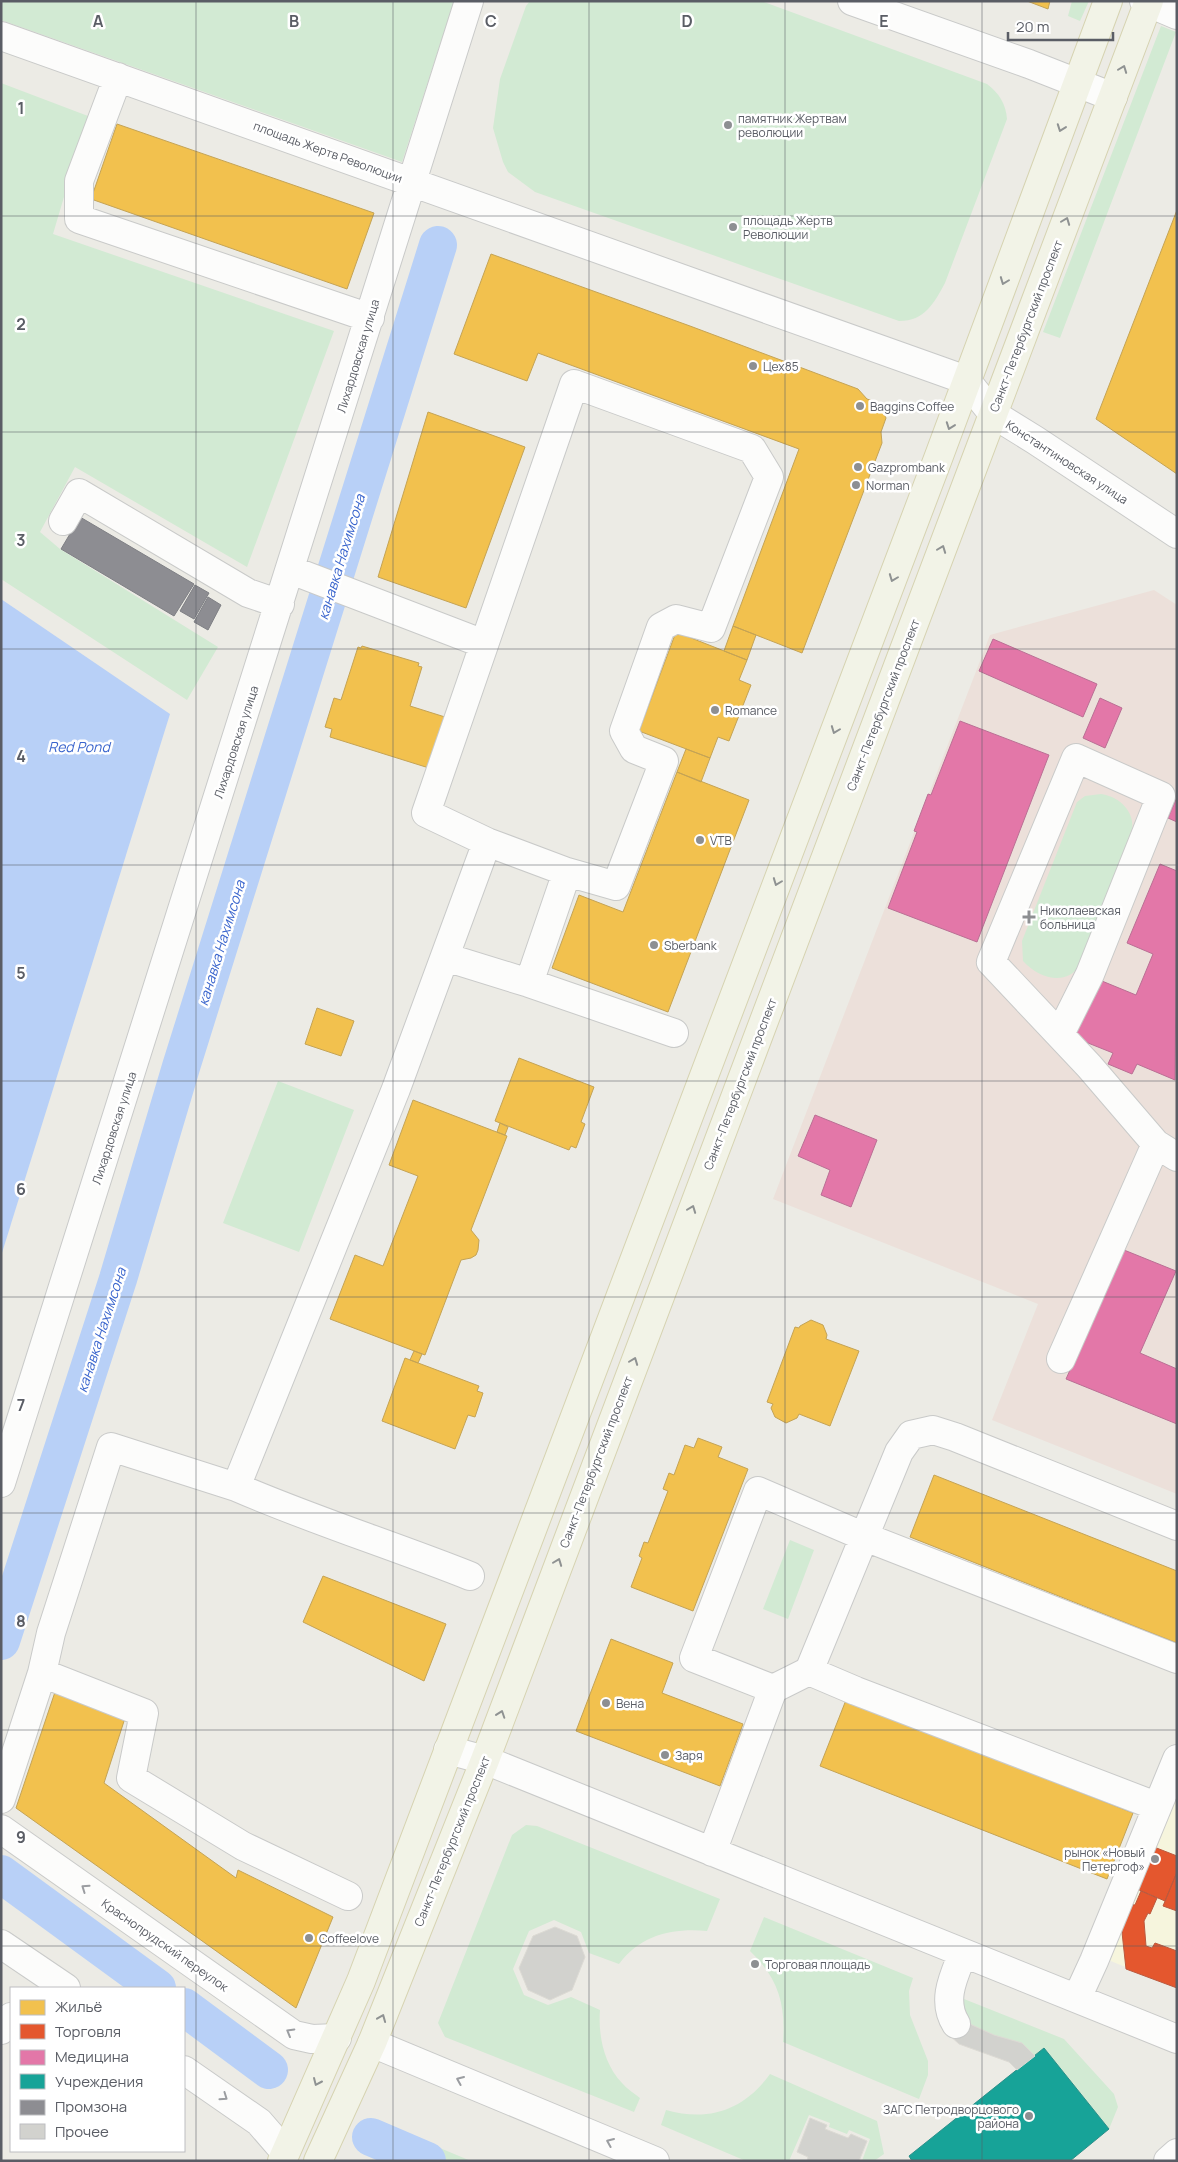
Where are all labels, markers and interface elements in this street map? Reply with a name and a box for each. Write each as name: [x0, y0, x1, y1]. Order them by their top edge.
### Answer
text: A: [93, 10, 104, 32]
text: B: [289, 10, 299, 32]
text: C: [485, 10, 497, 32]
text: D: [681, 10, 693, 32]
text: E: [879, 10, 889, 32]
scale bar: [1008, 10, 1113, 42]
text: 20 m: [1016, 16, 1049, 37]
one-way arrow: [1117, 65, 1127, 74]
text: 1: [17, 97, 25, 119]
place label: памятник Жертвам революции: [738, 110, 847, 141]
street label: площадь Жертв Революции: [251, 117, 405, 187]
marker: памятник Жертвам революции: [722, 119, 734, 131]
one-way arrow: [1057, 124, 1067, 132]
place label: площадь Жертв Революции: [743, 212, 833, 243]
one-way arrow: [1060, 217, 1070, 226]
marker: площадь Жертв Революции: [727, 221, 739, 233]
street label: Санкт-Петербургский проспект: [985, 238, 1067, 414]
one-way arrow: [1000, 276, 1010, 284]
street label: Лихардовская улица: [333, 297, 383, 415]
text: 2: [16, 313, 26, 335]
place label: Цех85: [763, 358, 799, 375]
marker: Цех85: [747, 360, 759, 372]
place label: Baggins Coffee: [870, 398, 954, 415]
marker: Baggins Coffee: [854, 400, 866, 412]
street label: Константиновская улица: [1003, 416, 1131, 508]
one-way arrow: [946, 421, 956, 430]
place label: Gazprombank: [868, 459, 946, 476]
marker: Gazprombank: [852, 461, 864, 473]
place label: Norman: [866, 477, 910, 494]
marker: Norman: [850, 479, 862, 491]
water label: канавка Нахимсона: [313, 491, 369, 622]
text: 3: [16, 529, 26, 551]
one-way arrow: [936, 545, 946, 553]
one-way arrow: [888, 573, 899, 582]
street label: Санкт-Петербургский проспект: [842, 617, 924, 793]
street label: Лихардовская улица: [210, 683, 262, 801]
place label: Romance: [725, 702, 777, 719]
marker: Romance: [709, 704, 721, 716]
one-way arrow: [831, 725, 841, 734]
water label: Red Pond: [48, 737, 111, 756]
text: 4: [16, 745, 26, 767]
place label: VTB: [710, 832, 732, 849]
marker: VTB: [694, 834, 706, 846]
water label: канавка Нахимсона: [193, 877, 249, 1008]
one-way arrow: [773, 877, 783, 886]
place label: Николаевская больница: [1040, 902, 1121, 933]
marker: Николаевская больница: [1022, 910, 1036, 924]
place label: Sberbank: [664, 937, 718, 954]
marker: Sberbank: [648, 939, 660, 951]
text: 5: [16, 962, 26, 984]
street label: Санкт-Петербургский проспект: [699, 996, 781, 1172]
street label: Лихардовская улица: [88, 1069, 140, 1187]
text: 6: [16, 1178, 26, 1200]
one-way arrow: [686, 1206, 696, 1214]
water label: канавка Нахимсона: [72, 1264, 131, 1395]
one-way arrow: [629, 1358, 639, 1366]
street label: Санкт-Петербургский проспект: [555, 1374, 637, 1550]
text: 7: [17, 1394, 25, 1416]
one-way arrow: [552, 1559, 562, 1567]
text: 8: [16, 1610, 26, 1632]
place label: Вена: [616, 1695, 644, 1712]
marker: Вена: [600, 1697, 612, 1709]
one-way arrow: [495, 1711, 505, 1719]
place label: Заря: [675, 1747, 703, 1764]
marker: Заря: [659, 1749, 671, 1761]
street label: Санкт-Петербургский проспект: [410, 1753, 494, 1929]
text: 9: [16, 1826, 26, 1848]
place label: рынок «Новый Петергоф»: [1064, 1844, 1145, 1875]
marker: рынок «Новый Петергоф»: [1149, 1853, 1161, 1865]
one-way arrow: [81, 1885, 91, 1894]
street label: Краснопрудский переулок: [98, 1895, 233, 1996]
place label: Cоffeelove: [319, 1930, 379, 1947]
marker: Cоffeelove: [303, 1932, 315, 1944]
place label: Торговая площадь: [765, 1956, 870, 1973]
marker: Торговая площадь: [749, 1958, 761, 1970]
legend: [10, 1987, 185, 2152]
text: Жильё: [55, 1996, 103, 2017]
one-way arrow: [376, 2014, 386, 2023]
text: Торговля: [55, 2021, 121, 2042]
one-way arrow: [286, 2028, 295, 2038]
text: Медицина: [55, 2046, 129, 2067]
text: Учреждения: [55, 2071, 143, 2092]
one-way arrow: [456, 2075, 465, 2086]
one-way arrow: [312, 2077, 323, 2086]
one-way arrow: [218, 2091, 228, 2100]
text: Промзона: [55, 2096, 127, 2117]
place label: ЗАГС Петродворцового района: [883, 2101, 1019, 2132]
marker: ЗАГС Петродворцового района: [1023, 2110, 1035, 2122]
text: Прочее: [55, 2121, 109, 2142]
one-way arrow: [606, 2138, 615, 2148]

